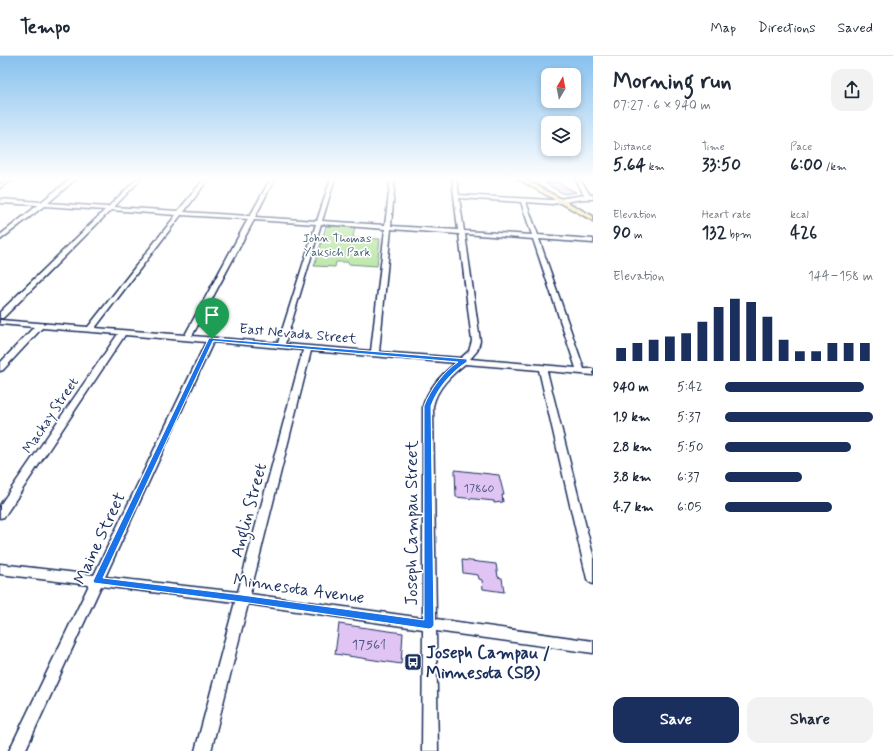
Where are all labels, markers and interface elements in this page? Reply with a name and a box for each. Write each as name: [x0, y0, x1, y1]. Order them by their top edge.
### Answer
text: Tempo: [20, 15, 70, 40]
text: Map: [710, 19, 736, 37]
text: Directions: [758, 19, 816, 37]
text: Saved: [838, 19, 873, 37]
north arrow: [541, 68, 581, 108]
map controls: [541, 68, 581, 156]
text: Morning run: [613, 68, 732, 96]
button: share: [831, 69, 873, 111]
text: 07:27 · 6 × 940 m: [613, 97, 711, 114]
button: layers: [541, 116, 581, 156]
text: Distance: [613, 140, 652, 154]
text: Time: [702, 140, 725, 154]
text: Pace: [790, 140, 812, 154]
text: 5.64: [613, 154, 646, 176]
text: 33:50: [702, 154, 741, 176]
text: 6:00: [790, 154, 823, 176]
text: km: [646, 160, 665, 174]
text: /km: [823, 160, 847, 174]
text: Elevation: [613, 208, 656, 222]
text: Heart rate: [702, 208, 751, 222]
text: kcal: [790, 208, 809, 222]
text: 90: [613, 222, 631, 244]
text: 132: [702, 222, 727, 244]
text: 426: [790, 222, 817, 244]
text: m: [631, 228, 643, 242]
text: bpm: [727, 228, 752, 242]
park label: John Thomas Yaksich Park: [303, 231, 371, 261]
text: Elevation: [613, 268, 664, 285]
text: 144–158 m: [808, 268, 873, 285]
pin: [195, 298, 229, 339]
icon: arrive: [201, 304, 223, 326]
street label: East Nevada Street: [239, 320, 358, 348]
street label: Mackay Street: [19, 374, 83, 457]
text: 940 m: [613, 379, 649, 396]
text: 5:42: [677, 379, 703, 396]
text: 1.9 km: [613, 409, 650, 426]
text: 5:37: [677, 409, 701, 426]
text: 2.8 km: [613, 439, 652, 456]
text: 5:50: [677, 439, 704, 456]
street label: Joseph Campau Street: [401, 440, 423, 606]
street label: Anglin Street: [226, 461, 275, 561]
text: 3.8 km: [613, 469, 651, 486]
text: 6:37: [677, 469, 700, 486]
house number: 17860: [464, 481, 495, 497]
street label: Maine Street: [69, 489, 131, 588]
text: 4.7 km: [613, 499, 654, 516]
text: 6:05: [677, 499, 701, 516]
street label: Minnesota Avenue: [232, 569, 366, 609]
house number: 17561: [352, 636, 386, 654]
place label: Joseph Campau / Minnesota (SB): [426, 642, 550, 684]
bus stop icon: Joseph Campau / Minnesota (SB): [403, 652, 423, 672]
button: Save: [613, 697, 739, 743]
button: Share: [747, 697, 873, 743]

